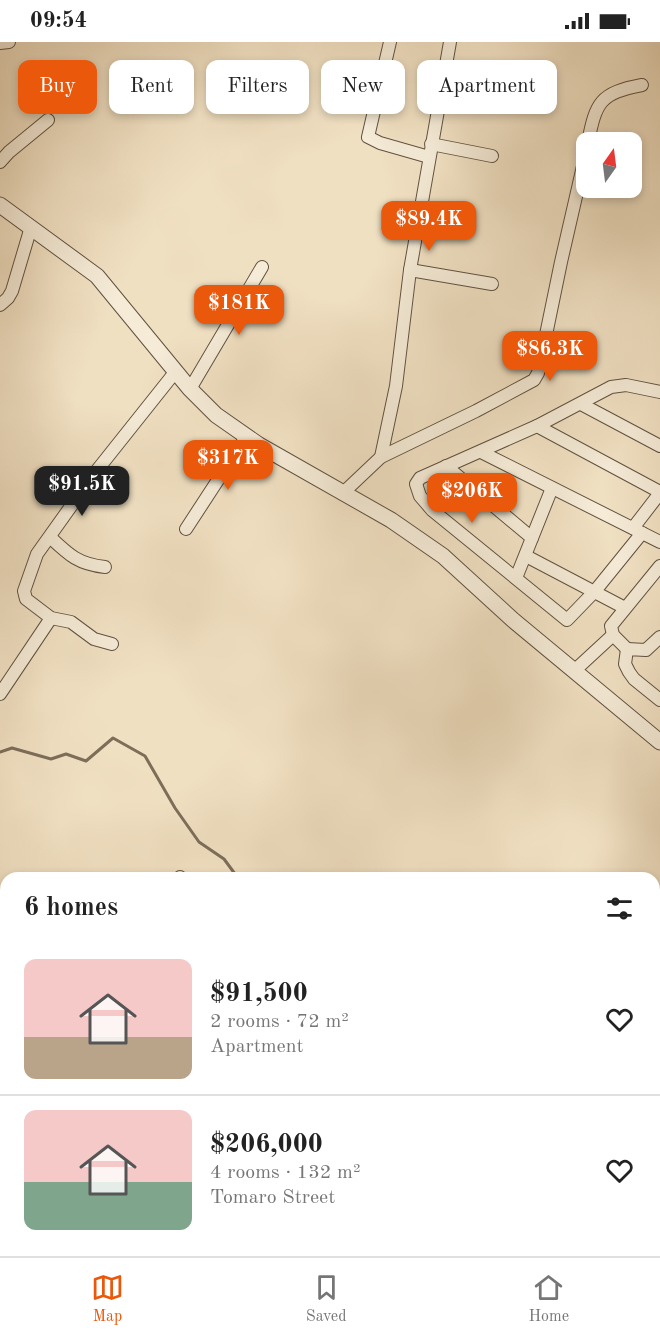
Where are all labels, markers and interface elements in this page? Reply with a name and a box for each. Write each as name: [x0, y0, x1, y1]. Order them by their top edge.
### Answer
text: 09:54: [30, 10, 87, 32]
chip: Buy: [18, 60, 97, 114]
chip: Rent: [109, 60, 194, 114]
chip: Filters: [206, 60, 309, 114]
chip: New: [321, 60, 405, 114]
chip: Apartment: [417, 60, 557, 114]
north arrow: [576, 132, 642, 198]
map controls: [576, 132, 642, 198]
pin: $89.4K: [380, 201, 478, 252]
text: $89.4K: [395, 210, 463, 230]
pin: $181K: [197, 285, 281, 336]
text: $181K: [208, 294, 270, 314]
pin: $86.3K: [501, 331, 599, 382]
text: $86.3K: [516, 340, 584, 360]
pin: $317K: [186, 440, 270, 491]
text: $317K: [197, 449, 259, 469]
pin: $91.5K: [33, 466, 131, 517]
pin: $206K: [430, 473, 514, 524]
text: $91.5K: [48, 475, 116, 495]
text: $206K: [441, 482, 503, 502]
icon: filters: [603, 892, 636, 925]
text: 6 homes: [24, 895, 118, 921]
text: $91,500: [210, 981, 308, 1007]
icon: home: [72, 983, 144, 1055]
icon: heart: [603, 1003, 636, 1036]
text: 2 rooms · 72 m²: [210, 1012, 349, 1032]
text: Apartment: [210, 1037, 304, 1057]
text: $206,000: [210, 1132, 323, 1158]
icon: home: [72, 1134, 144, 1206]
icon: heart: [603, 1154, 636, 1187]
text: 4 rooms · 132 m²: [210, 1163, 360, 1183]
text: Tomaro Street: [210, 1188, 335, 1208]
tab: Map: [91, 1271, 124, 1327]
tab: Saved: [306, 1271, 347, 1327]
tab: Home: [528, 1271, 569, 1327]

